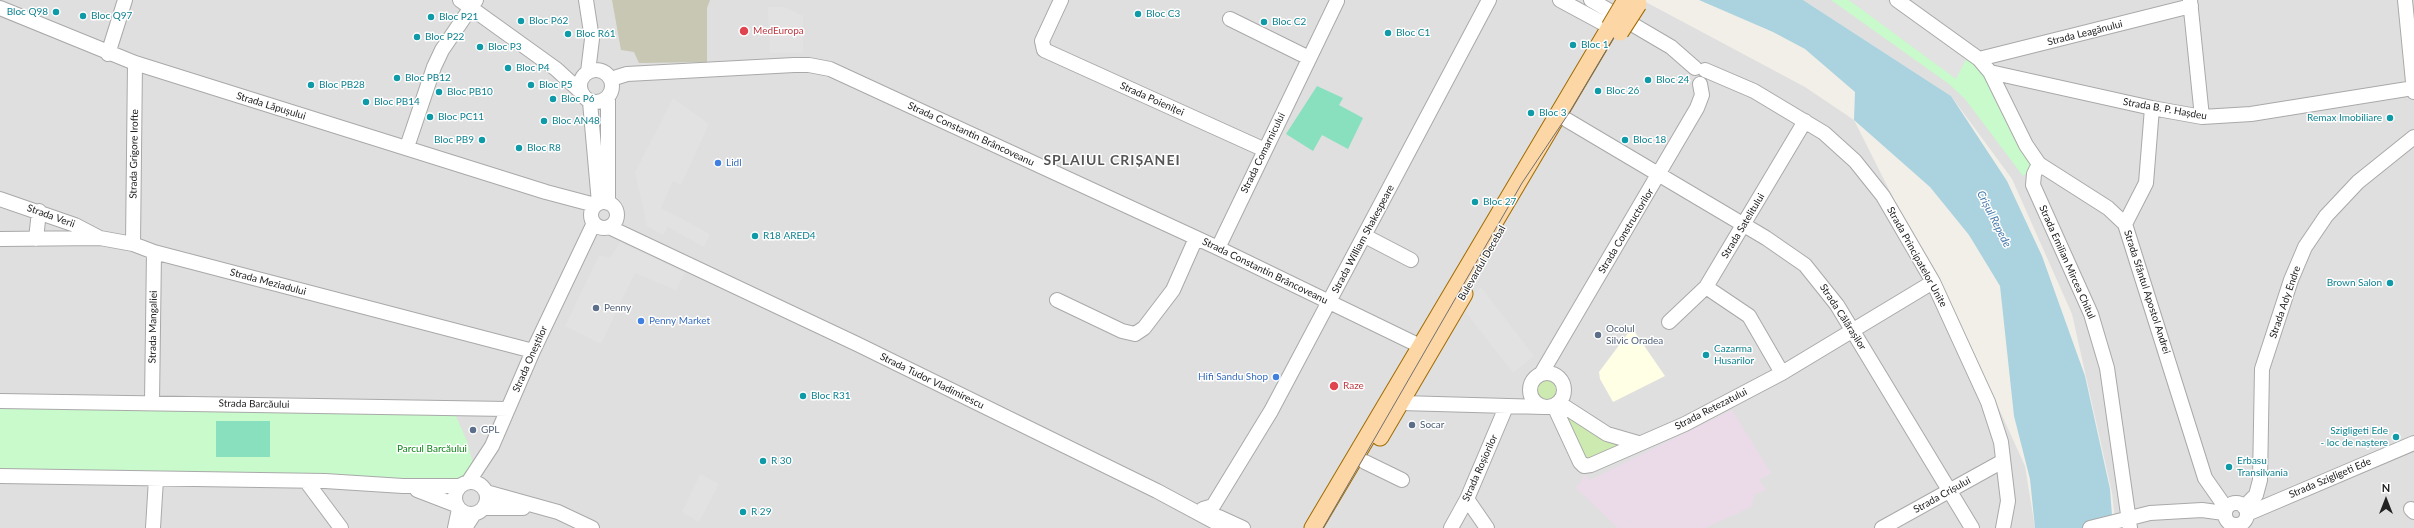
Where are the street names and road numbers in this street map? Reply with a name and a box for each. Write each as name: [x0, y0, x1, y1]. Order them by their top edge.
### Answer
street label: Strada Leagănului: [2046, 18, 2124, 48]
street label: Strada Poieniței: [1118, 80, 1186, 118]
street label: Strada Lăpușului: [235, 90, 307, 122]
street label: Strada B. P. Hașdeu: [2122, 96, 2208, 122]
street label: Strada Constantin Brâncoveanu: [906, 99, 1036, 169]
street label: Strada Grigore Irofte: [127, 109, 141, 199]
street label: Strada Comarnicului: [1238, 111, 1288, 195]
street label: Strada William Shakespeare: [1329, 183, 1397, 295]
street label: Strada Constructorilor: [1596, 186, 1656, 276]
street label: Strada Satelitului: [1719, 191, 1767, 261]
street label: Strada Verii: [25, 202, 77, 230]
street label: Strada Emilian Mircea Chitul: [2036, 203, 2098, 321]
street label: Strada Principatelor Unite: [1884, 205, 1950, 309]
street label: Bulevardul Decebal: [1456, 223, 1508, 303]
street label: Strada Sfântul Apostol Andrei: [2121, 229, 2173, 355]
street label: Strada Constantin Brâncoveanu: [1200, 235, 1330, 307]
street label: Strada Ady Endre: [2267, 264, 2303, 340]
street label: Strada Meziadului: [229, 266, 307, 298]
street label: Strada Călărașilor: [1817, 282, 1869, 352]
street label: Strada Mangaliei: [146, 291, 160, 363]
street label: Strada Oneștilor: [510, 324, 550, 394]
street label: Strada Tudor Vladimirescu: [878, 351, 986, 411]
street label: Strada Retezatului: [1673, 386, 1749, 432]
street label: Strada Barcăului: [218, 397, 290, 411]
street label: Strada Roșiorilor: [1460, 433, 1500, 503]
street label: Strada Szigligeti Ede: [2287, 455, 2373, 501]
street label: Strada Crișului: [1911, 474, 1973, 516]

